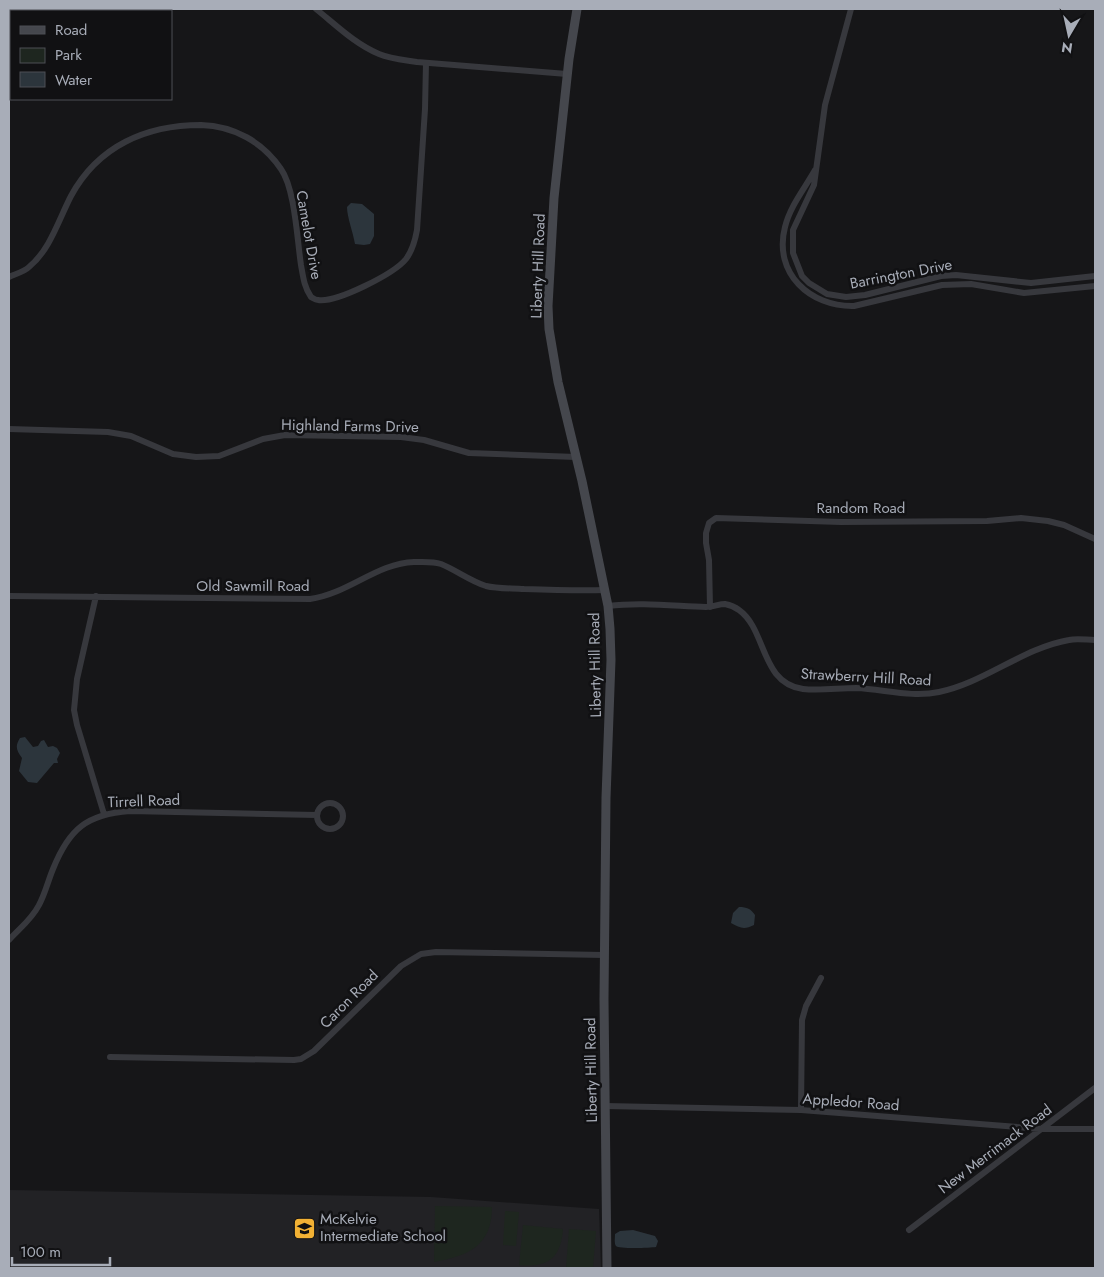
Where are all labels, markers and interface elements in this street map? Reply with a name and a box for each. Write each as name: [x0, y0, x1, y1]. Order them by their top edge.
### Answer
legend: [10, 10, 172, 100]
north arrow: [1044, 10, 1094, 60]
text: Road: [55, 19, 87, 41]
text: N: [1060, 37, 1074, 59]
text: Park: [55, 44, 82, 66]
text: Water: [55, 69, 93, 91]
street label: Camelot Drive: [290, 189, 328, 281]
street label: Liberty Hill Road: [525, 213, 551, 319]
street label: Barrington Drive: [848, 253, 954, 295]
street label: Highland Farms Drive: [281, 414, 419, 438]
street label: Random Road: [817, 497, 905, 519]
street label: Old Sawmill Road: [196, 575, 310, 597]
street label: Liberty Hill Road: [583, 612, 607, 718]
street label: Strawberry Hill Road: [800, 663, 932, 691]
street label: Tirrell Road: [107, 789, 181, 813]
street label: Caron Road: [315, 965, 383, 1033]
street label: Liberty Hill Road: [579, 1017, 603, 1123]
street label: Appledor Road: [802, 1088, 900, 1116]
street label: New Merrimack Road: [933, 1099, 1057, 1199]
place label: McKelvie Intermediate School: [320, 1208, 446, 1247]
school or university icon: McKelvie Intermediate School: [292, 1216, 316, 1240]
scale bar: [12, 1234, 110, 1266]
text: 100 m: [20, 1241, 61, 1263]

